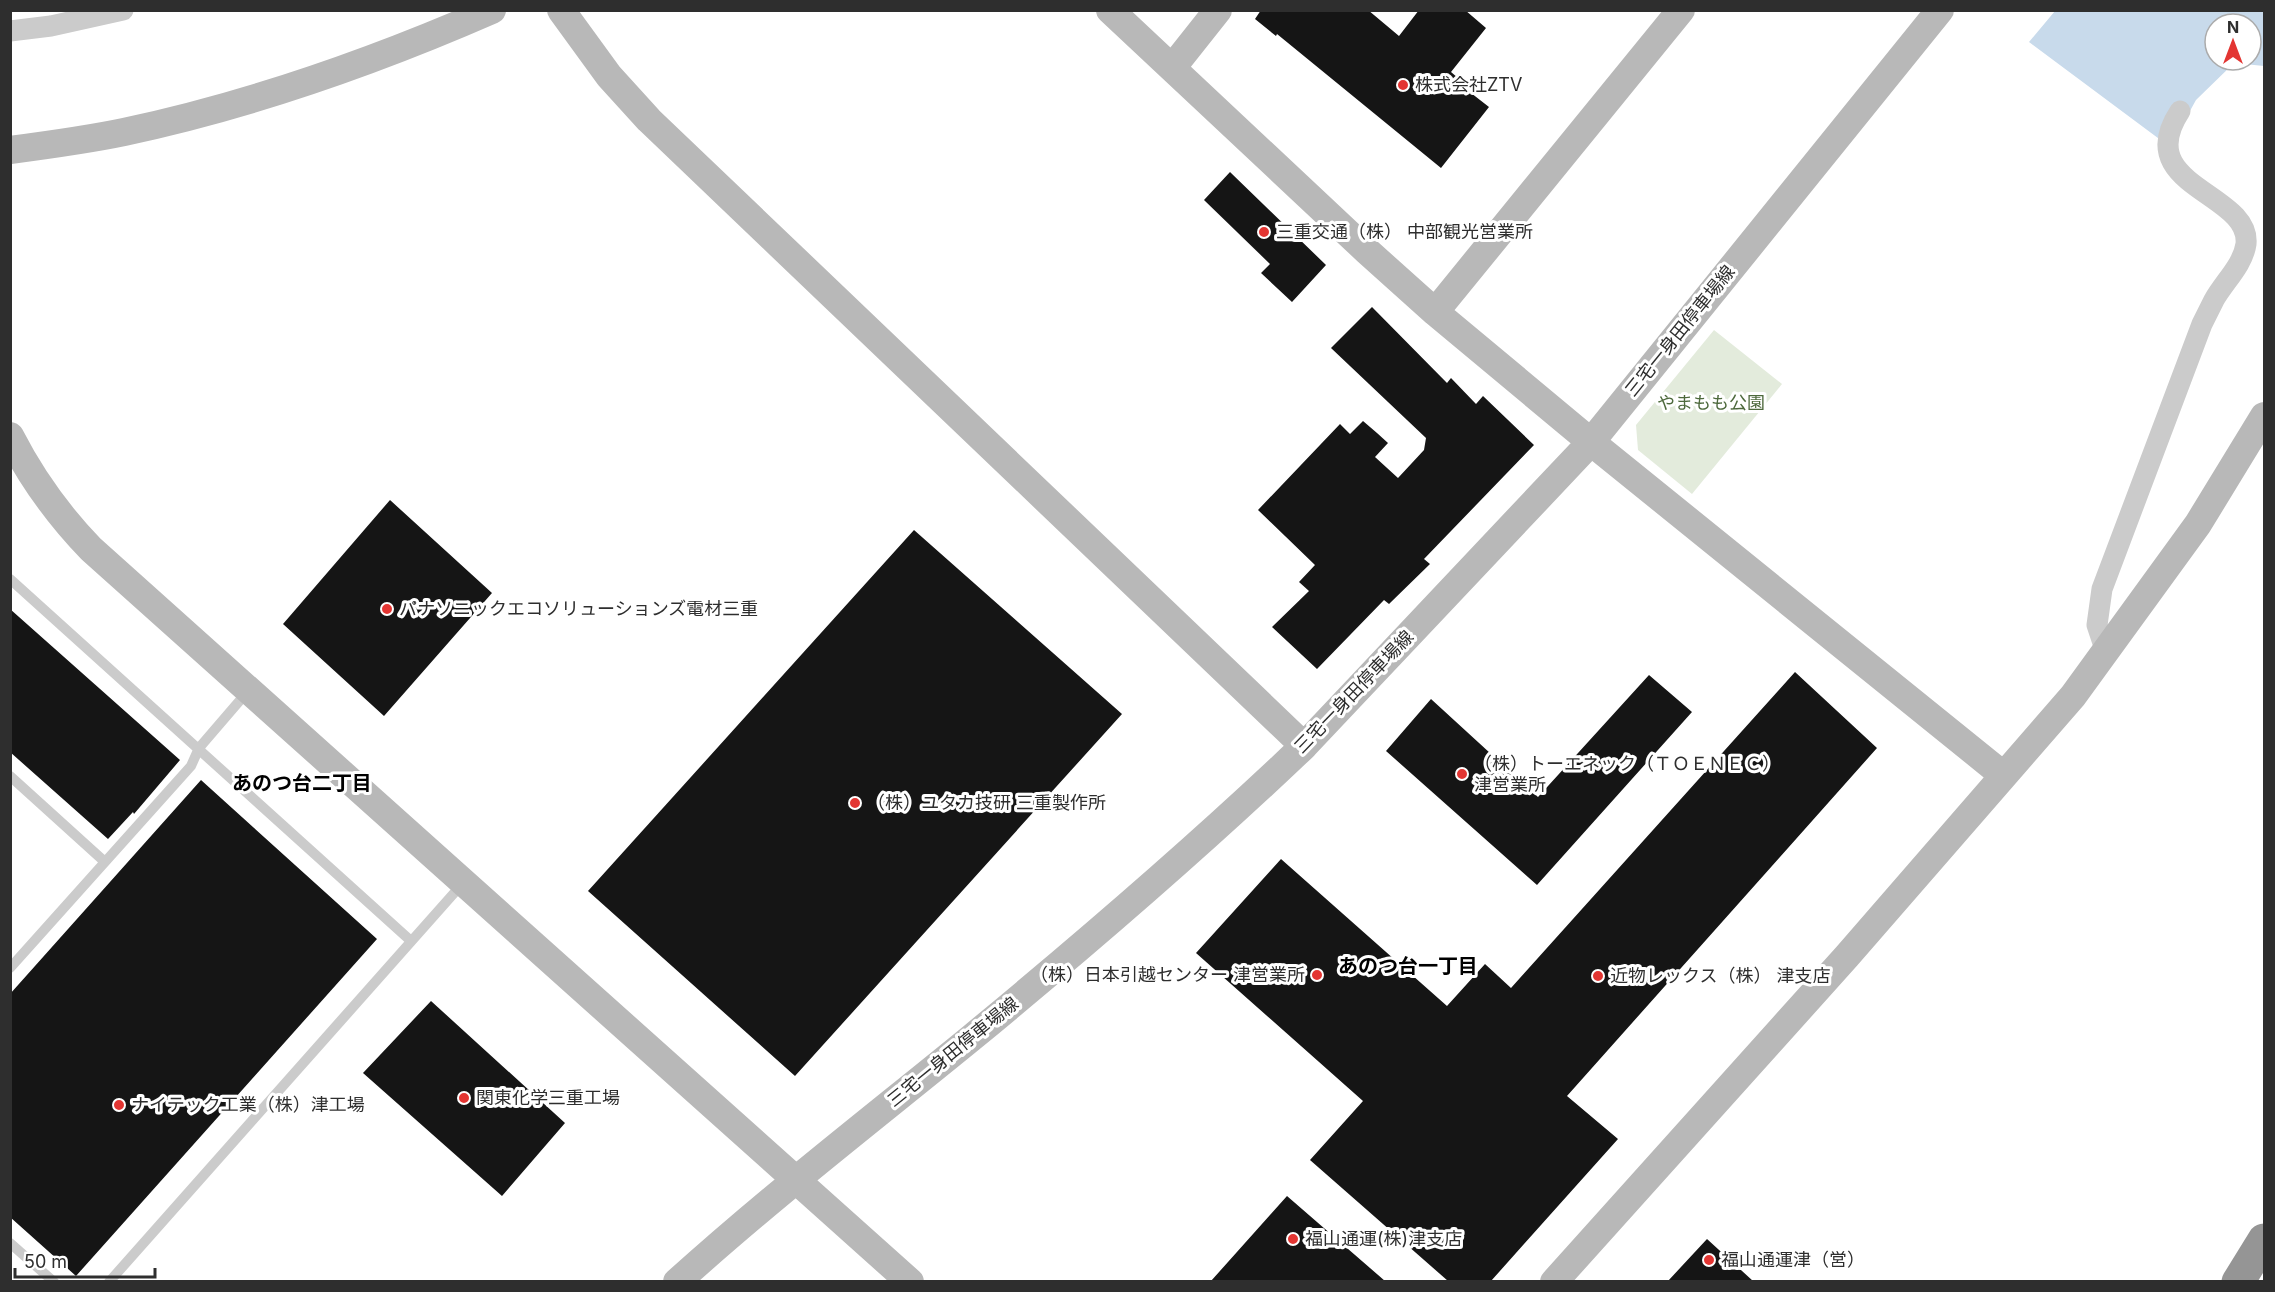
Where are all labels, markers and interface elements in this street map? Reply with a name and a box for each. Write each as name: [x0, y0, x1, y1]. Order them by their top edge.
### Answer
north arrow: [2203, 12, 2263, 72]
text: N: [2227, 17, 2239, 37]
place label: 株式会社ZTV: [1415, 74, 1522, 95]
marker: 株式会社ZTV: [1396, 78, 1410, 92]
place label: 三重交通（株） 中部観光営業所: [1276, 221, 1533, 242]
marker: 三重交通（株） 中部観光営業所: [1257, 225, 1271, 239]
street label: 三宅一身田停車場線: [1620, 261, 1739, 400]
park label: やまもも公園: [1657, 392, 1765, 413]
place label: パナソニックエコソリューションズ電材三重: [399, 598, 758, 619]
marker: パナソニックエコソリューションズ電材三重: [380, 602, 394, 616]
street label: 三宅一身田停車場線: [1290, 626, 1417, 757]
place label: （株）トーエネック（ＴＯＥＮＥＣ） 津営業所: [1474, 753, 1780, 795]
marker: （株）トーエネック（ＴＯＥＮＥＣ） 津営業所: [1455, 767, 1469, 781]
district label: あのつ台二丁目: [232, 771, 372, 795]
place label: （株）ユタカ技研 三重製作所: [867, 792, 1106, 813]
marker: （株）ユタカ技研 三重製作所: [848, 796, 862, 810]
district label: あのつ台一丁目: [1338, 954, 1478, 978]
place label: （株）日本引越センター 津営業所: [1030, 964, 1305, 985]
place label: 近物レックス（株） 津支店: [1610, 965, 1831, 986]
marker: （株）日本引越センター 津営業所: [1310, 968, 1324, 982]
marker: 近物レックス（株） 津支店: [1591, 969, 1605, 983]
street label: 三宅一身田停車場線: [883, 992, 1022, 1111]
place label: 関東化学三重工場: [476, 1087, 620, 1108]
marker: 関東化学三重工場: [457, 1091, 471, 1105]
place label: ナイテック工業（株）津工場: [131, 1094, 365, 1115]
marker: ナイテック工業（株）津工場: [112, 1098, 126, 1112]
place label: 福山通運(株)津支店: [1305, 1228, 1462, 1249]
marker: 福山通運(株)津支店: [1286, 1232, 1300, 1246]
scale bar: [15, 1241, 154, 1279]
place label: 福山通運津（営）: [1721, 1249, 1865, 1270]
text: 50 m: [24, 1251, 67, 1272]
marker: 福山通運津（営）: [1702, 1253, 1716, 1267]

